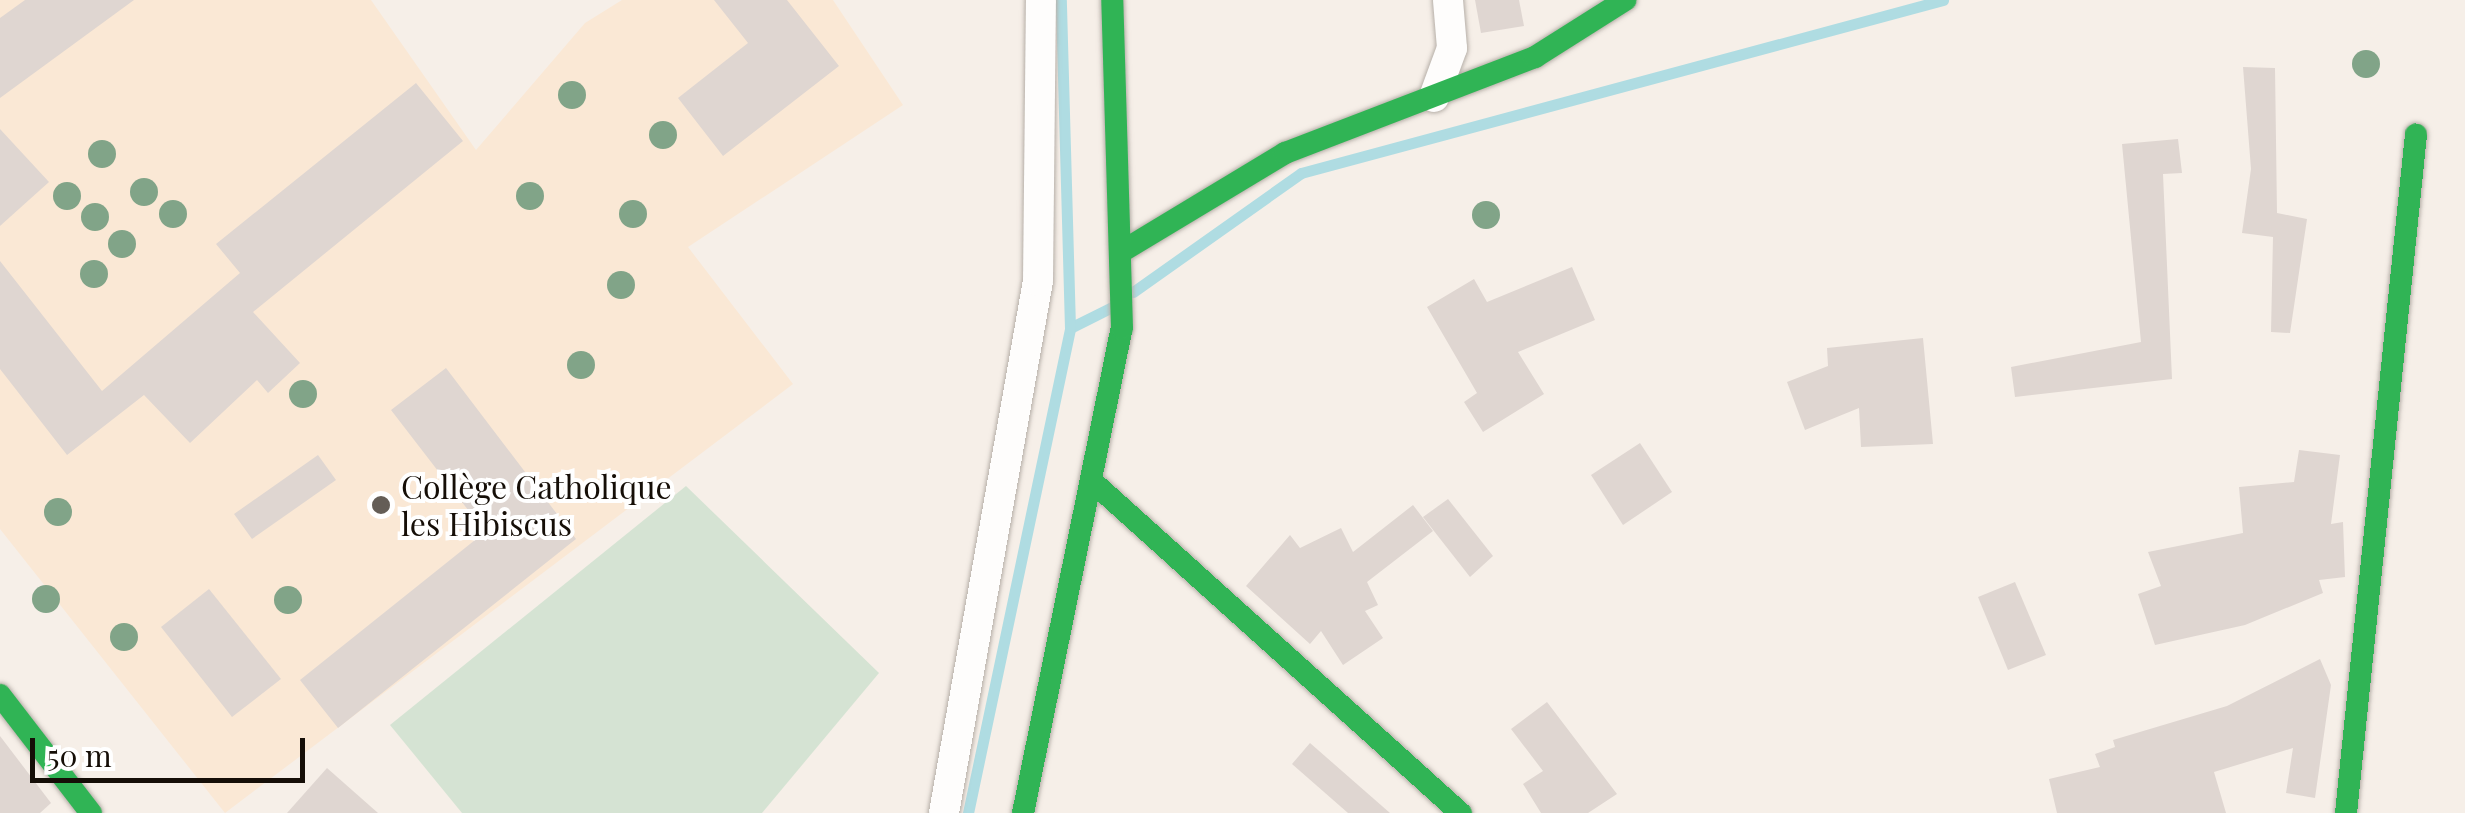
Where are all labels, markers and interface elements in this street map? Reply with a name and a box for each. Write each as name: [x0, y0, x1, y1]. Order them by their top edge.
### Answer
place label: Collège Catholique les Hibiscus: [401, 468, 672, 543]
marker: Collège Catholique les Hibiscus: [370, 494, 392, 516]
scale bar: [35, 718, 310, 780]
text: 50 m: [47, 735, 112, 775]

